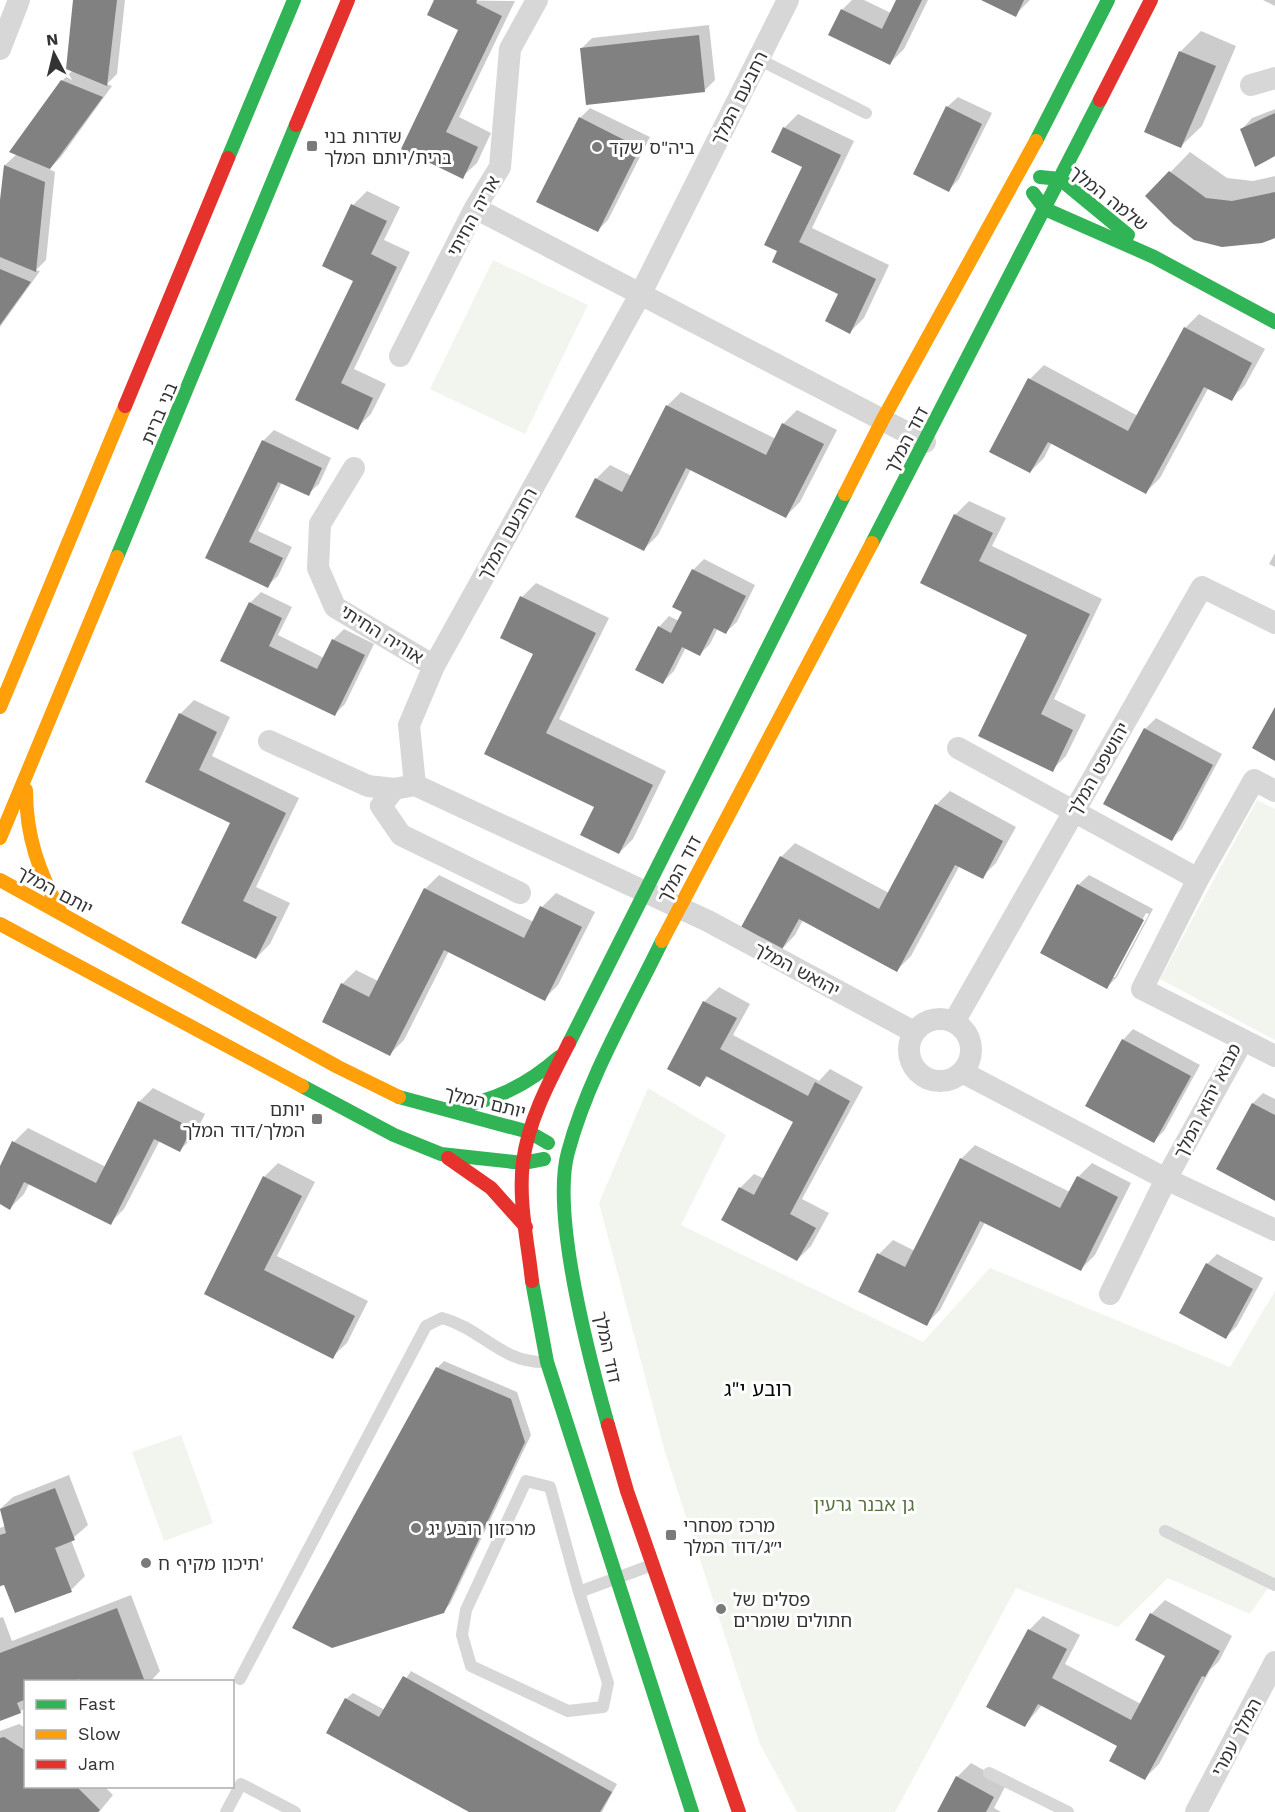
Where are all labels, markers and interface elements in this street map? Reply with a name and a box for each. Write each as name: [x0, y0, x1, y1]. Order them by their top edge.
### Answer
north arrow: [24, 24, 84, 84]
text: N: [45, 29, 59, 50]
street label: רחבעם המלך: [706, 48, 772, 148]
place label: שדרות בני ברית/יותם המלך: [324, 126, 452, 168]
place label: ביה"ס שקד: [609, 137, 695, 158]
marker: שדרות בני ברית/יותם המלך: [305, 139, 319, 153]
marker: ביה"ס שקד: [590, 140, 604, 154]
street label: שלמה המלך: [1066, 161, 1152, 235]
street label: אריה החיתי: [442, 172, 504, 260]
street label: בני ברית: [137, 379, 181, 447]
street label: דוד המלך: [880, 403, 932, 477]
street label: רחבעם המלך: [473, 484, 541, 584]
street label: אוריה החיתי: [337, 600, 427, 668]
street label: יהושפט המלך: [1063, 718, 1133, 820]
street label: דוד המלך: [653, 832, 705, 906]
street label: יותם המלך: [13, 861, 97, 919]
street label: יהואש המלך: [751, 938, 843, 1000]
street label: מבוא יהוא המלך: [1169, 1040, 1245, 1162]
street label: יותם המלך: [442, 1082, 528, 1122]
place label: יותם המלך/דוד המלך: [182, 1099, 305, 1141]
marker: יותם המלך/דוד המלך: [310, 1112, 324, 1126]
street label: דוד המלך: [590, 1309, 626, 1385]
district label: רובע י"ג: [724, 1377, 792, 1401]
park label: גן אבנר גרעין: [814, 1494, 915, 1515]
place label: מרכז מסחרי י״ג/דוד המלך: [683, 1515, 782, 1557]
place label: מרכזון רובע יג: [428, 1518, 536, 1539]
marker: מרכזון רובע יג: [409, 1521, 423, 1535]
marker: מרכז מסחרי י״ג/דוד המלך: [664, 1528, 678, 1542]
place label: תיכון מקיף ח': [158, 1553, 264, 1574]
marker: תיכון מקיף ח': [139, 1556, 153, 1570]
place label: פסלים של חתולים שומרים: [733, 1589, 852, 1631]
marker: פסלים של חתולים שומרים: [714, 1602, 728, 1616]
legend: [24, 1680, 234, 1788]
text: Fast: [78, 1693, 116, 1714]
street label: המלך עמרי: [1207, 1694, 1265, 1780]
text: Slow: [78, 1723, 121, 1744]
text: Jam: [78, 1753, 115, 1774]

